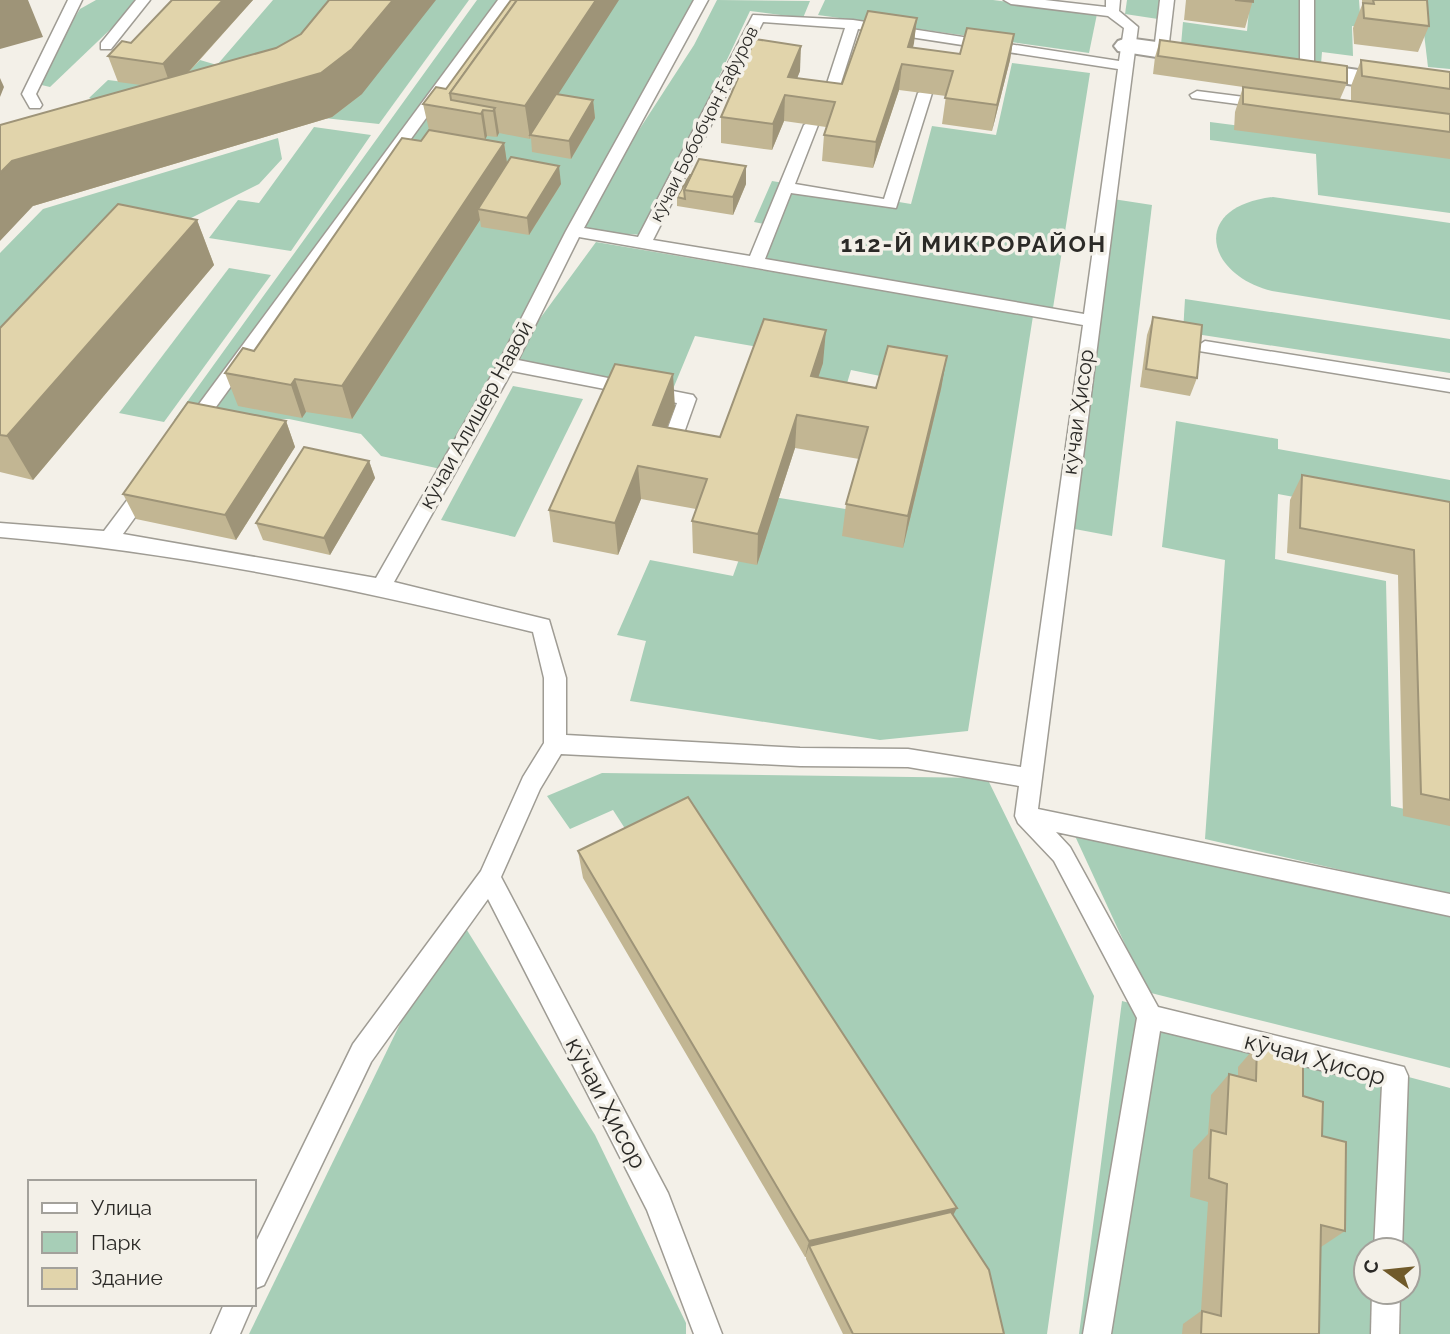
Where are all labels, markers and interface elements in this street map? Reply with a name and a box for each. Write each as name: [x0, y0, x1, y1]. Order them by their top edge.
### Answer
street label: кӯчаи Бобобҷон Ғафуров: [645, 22, 762, 225]
district label: 112-Й МИКРОРАЙОН: [841, 230, 1107, 257]
street label: кӯчаи Алишер Навоӣ: [414, 317, 538, 513]
street label: кӯчаи Ҳисор: [1056, 348, 1099, 476]
street label: кӯчаи Ҳисор: [1242, 1026, 1389, 1091]
street label: кӯчаи Ҳисор: [560, 1032, 653, 1173]
legend: [28, 1180, 256, 1306]
text: Улица: [91, 1195, 152, 1220]
text: Парк: [91, 1230, 141, 1255]
north arrow: [1352, 1236, 1422, 1306]
text: С: [1358, 1257, 1383, 1276]
text: Здание: [91, 1265, 163, 1290]

